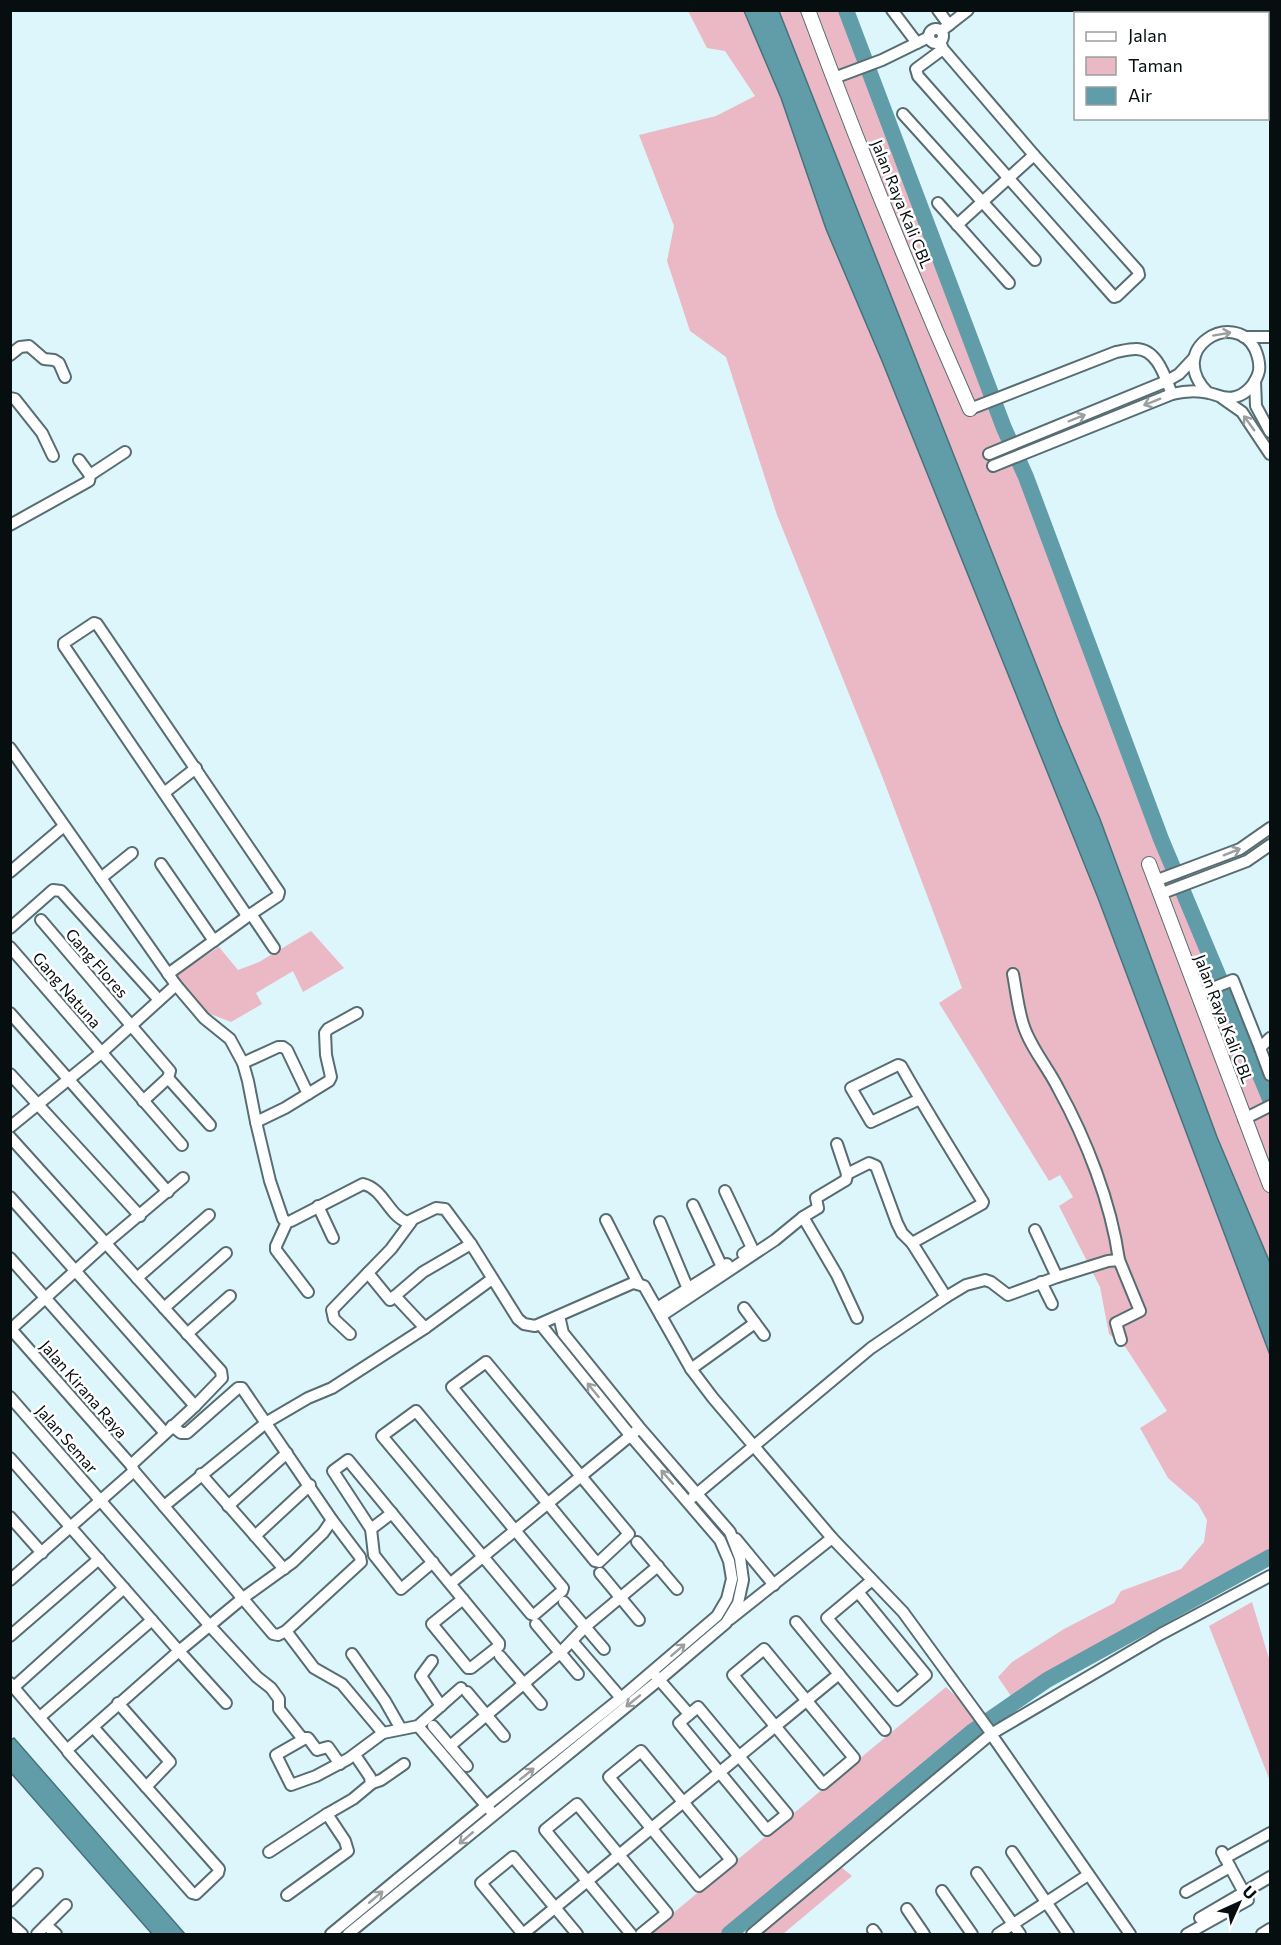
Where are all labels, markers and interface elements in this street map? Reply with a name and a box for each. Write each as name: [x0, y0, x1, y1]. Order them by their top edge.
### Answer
legend: [1074, 12, 1269, 120]
text: Jalan: [1128, 24, 1167, 46]
text: Taman: [1128, 54, 1183, 76]
text: Air: [1128, 84, 1152, 106]
street label: Jalan Raya Kali CBL: [868, 137, 937, 271]
one-way arrow: [1212, 328, 1231, 339]
one-way arrow: [1143, 397, 1161, 408]
one-way arrow: [1067, 412, 1086, 423]
one-way arrow: [1243, 415, 1256, 431]
one-way arrow: [1222, 845, 1240, 856]
street label: Gang Flores: [62, 924, 133, 1001]
street label: Gang Natuna: [29, 948, 106, 1032]
street label: Jalan Raya Kali CBL: [1191, 952, 1258, 1086]
street label: Jalan Kirana Raya: [37, 1336, 132, 1441]
one-way arrow: [586, 1383, 600, 1398]
street label: Jalan Semar: [33, 1401, 103, 1477]
one-way arrow: [660, 1470, 674, 1485]
one-way arrow: [670, 1643, 685, 1657]
one-way arrow: [625, 1695, 641, 1708]
one-way arrow: [519, 1767, 535, 1780]
one-way arrow: [458, 1831, 474, 1844]
north arrow: [1209, 1873, 1269, 1933]
text: U: [1239, 1881, 1261, 1903]
one-way arrow: [368, 1891, 384, 1904]

